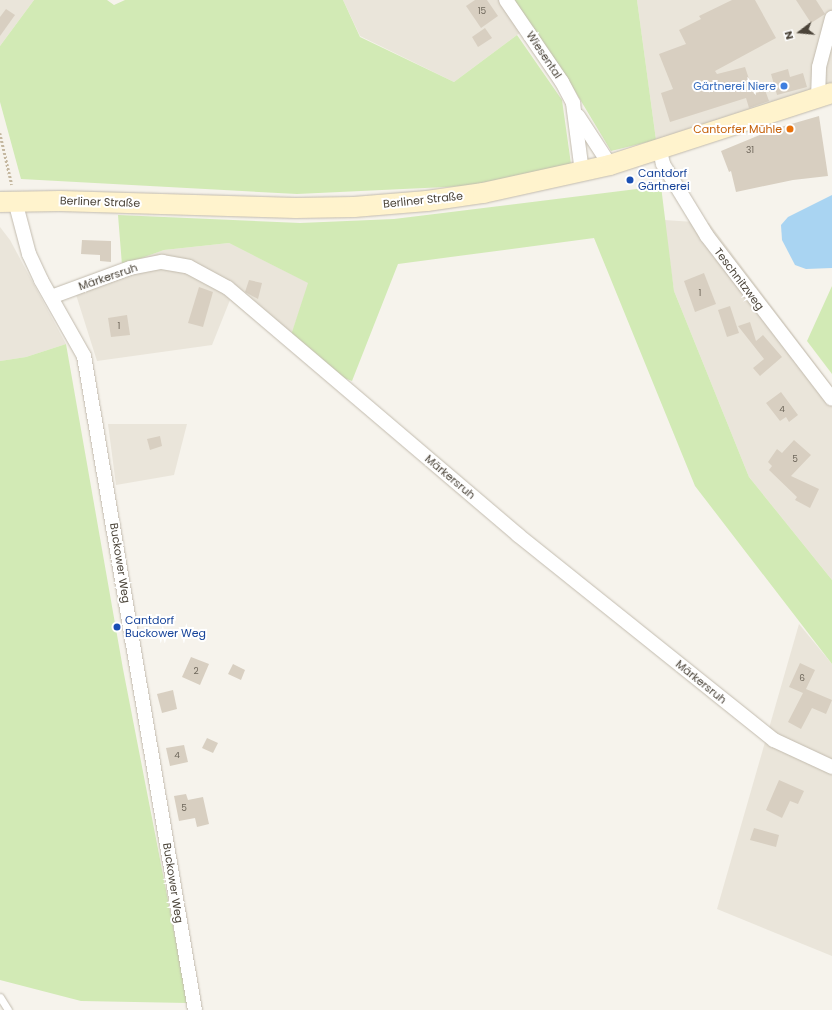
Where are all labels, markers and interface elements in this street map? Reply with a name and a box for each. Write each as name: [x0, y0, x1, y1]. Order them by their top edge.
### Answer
house number: 15: [478, 6, 486, 16]
north arrow: [780, 12, 820, 52]
street label: Wiesental: [523, 29, 565, 81]
text: N: [780, 29, 797, 41]
place label: Gärtnerei Niere: [693, 79, 776, 93]
marker: Gärtnerei Niere: [779, 81, 789, 91]
place label: Cantorfer Mühle: [693, 122, 782, 136]
marker: Cantorfer Mühle: [785, 124, 795, 134]
house number: 31: [746, 145, 754, 155]
place label: Cantdorf Gärtnerei: [638, 167, 690, 193]
marker: Cantdorf Gärtnerei: [625, 175, 635, 185]
street label: Berliner Straße: [382, 189, 464, 211]
street label: Berliner Straße: [60, 194, 140, 210]
street label: Teschnitzweg: [711, 245, 767, 313]
street label: Märkersruh: [77, 261, 139, 293]
house number: 1: [699, 288, 701, 298]
house number: 1: [118, 321, 120, 331]
house number: 4: [779, 404, 785, 414]
street label: Märkersruh: [422, 452, 478, 502]
house number: 5: [792, 454, 798, 464]
street label: Buckower Weg: [107, 522, 133, 604]
place label: Cantdorf Buckower Weg: [125, 614, 206, 640]
marker: Cantdorf Buckower Weg: [112, 622, 122, 632]
street label: Märkersruh: [673, 658, 729, 706]
house number: 2: [193, 666, 199, 676]
house number: 6: [799, 673, 805, 683]
house number: 4: [174, 750, 180, 760]
house number: 5: [181, 803, 187, 813]
street label: Buckower Weg: [160, 842, 186, 924]

